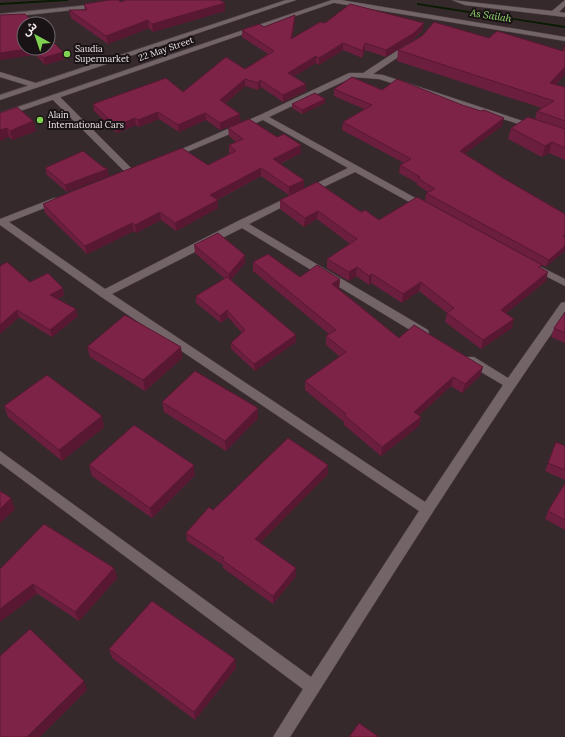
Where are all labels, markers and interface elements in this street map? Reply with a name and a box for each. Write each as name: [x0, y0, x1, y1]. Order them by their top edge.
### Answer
water label: As Sailah: [468, 6, 513, 25]
north arrow: [16, 16, 56, 56]
text: ش: [19, 18, 40, 39]
street label: 22 May Street: [137, 34, 195, 63]
place label: Saudia Supermarket: [75, 43, 130, 64]
marker: Saudia Supermarket: [62, 49, 72, 59]
place label: Alain International Cars: [47, 109, 124, 130]
marker: Alain International Cars: [35, 115, 45, 125]

